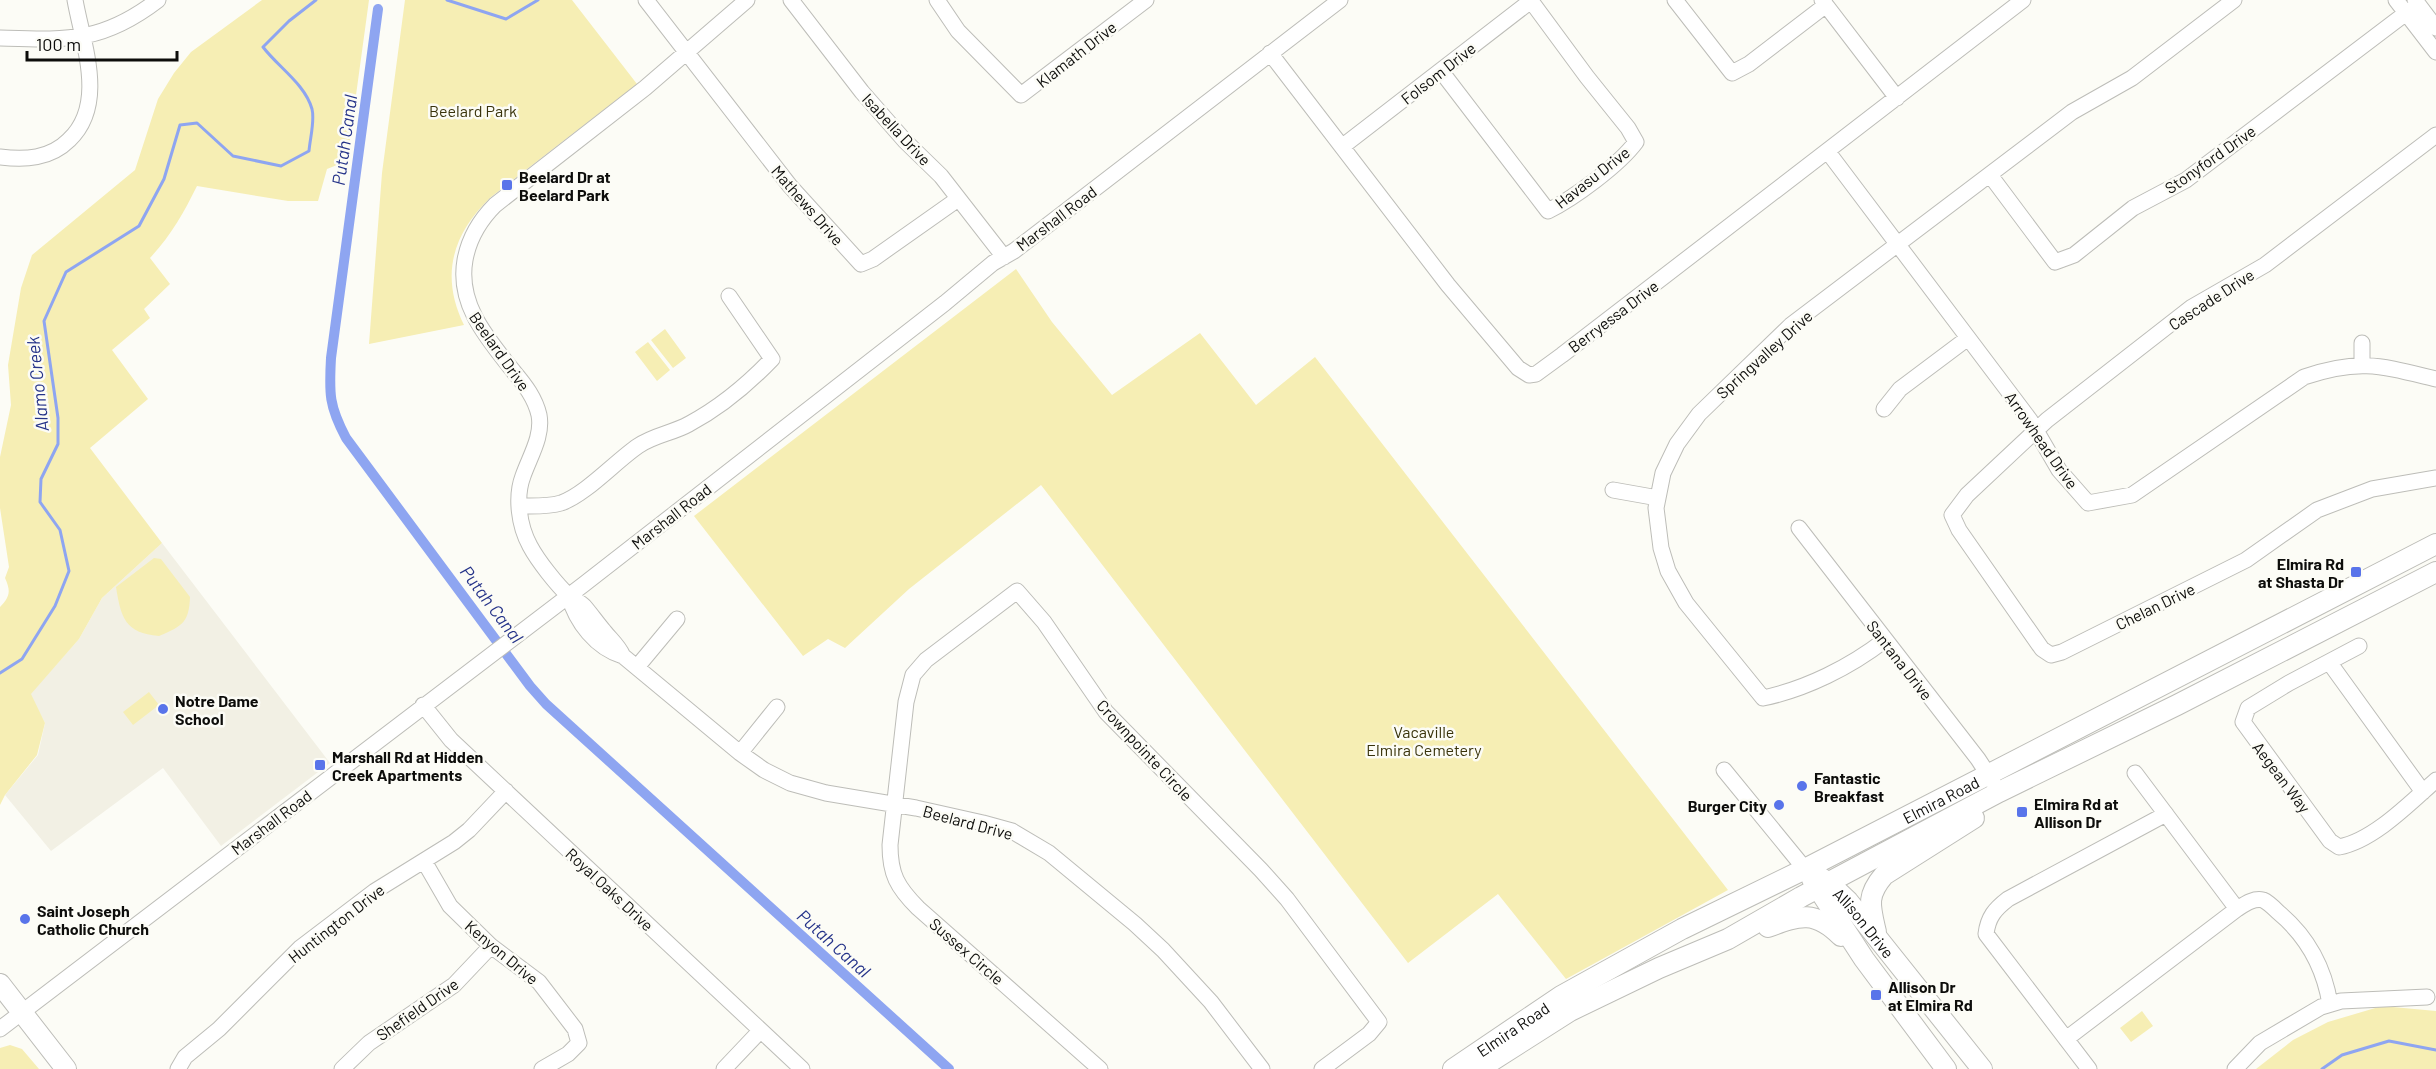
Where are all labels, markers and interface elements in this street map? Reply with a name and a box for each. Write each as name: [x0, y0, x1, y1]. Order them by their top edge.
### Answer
street label: Klamath Drive: [1032, 17, 1120, 91]
scale bar: [27, 24, 177, 62]
text: 100 m: [36, 33, 81, 55]
street label: Folsom Drive: [1397, 38, 1479, 108]
street label: Isabella Drive: [859, 89, 935, 169]
water label: Putah Canal: [327, 93, 361, 187]
park label: Beelard Park: [429, 101, 517, 120]
street label: Stonyford Drive: [2161, 121, 2259, 197]
street label: Havasu Drive: [1551, 142, 1633, 212]
street label: Mathews Drive: [768, 161, 848, 249]
place label: Beelard Dr at Beelard Park: [519, 167, 611, 204]
marker: Beelard Dr at Beelard Park: [500, 178, 514, 192]
street label: Marshall Road: [1012, 182, 1100, 254]
street label: Cascade Drive: [2165, 264, 2257, 334]
street label: Berryessa Drive: [1564, 276, 1662, 356]
street label: Springvalley Drive: [1712, 306, 1816, 402]
street label: Beelard Drive: [466, 308, 534, 394]
water label: Alamo Creek: [21, 335, 53, 433]
street label: Arrowhead Drive: [2002, 388, 2082, 492]
street label: Marshall Road: [627, 479, 715, 553]
place label: Elmira Rd at Shasta Dr: [2258, 554, 2344, 591]
water label: Putah Canal: [456, 561, 528, 647]
marker: Elmira Rd at Shasta Dr: [2349, 565, 2363, 579]
street label: Chelan Drive: [2112, 579, 2198, 633]
street label: Santana Drive: [1863, 616, 1937, 704]
place label: Notre Dame School: [175, 691, 259, 728]
street label: Crownpointe Circle: [1093, 695, 1197, 805]
marker: Notre Dame School: [156, 702, 170, 716]
park label: Vacaville Elmira Cemetery: [1366, 722, 1482, 759]
street label: Aegean Way: [2249, 738, 2315, 817]
place label: Marshall Rd at Hidden Creek Apartments: [332, 747, 483, 784]
marker: Marshall Rd at Hidden Creek Apartments: [313, 758, 327, 772]
place label: Fantastic Breakfast: [1814, 768, 1884, 805]
street label: Elmira Road: [1899, 772, 1982, 827]
marker: Fantastic Breakfast: [1795, 779, 1809, 793]
street label: Marshall Road: [227, 786, 315, 858]
place label: Elmira Rd at Allison Dr: [2034, 794, 2119, 831]
place label: Burger City: [1688, 796, 1767, 815]
marker: Burger City: [1772, 798, 1786, 812]
street label: Beelard Drive: [921, 801, 1015, 843]
marker: Elmira Rd at Allison Dr: [2015, 805, 2029, 819]
street label: Royal Oaks Drive: [562, 844, 658, 934]
street label: Huntington Drive: [284, 880, 388, 966]
street label: Allison Drive: [1830, 883, 1899, 961]
place label: Saint Joseph Catholic Church: [37, 901, 149, 938]
water label: Putah Canal: [793, 904, 875, 982]
marker: Saint Joseph Catholic Church: [18, 912, 32, 926]
street label: Sussex Circle: [926, 914, 1008, 988]
street label: Kenyon Drive: [461, 916, 543, 988]
street label: Shefield Drive: [372, 974, 462, 1044]
place label: Allison Dr at Elmira Rd: [1888, 977, 1973, 1014]
marker: Allison Dr at Elmira Rd: [1869, 988, 1883, 1002]
street label: Elmira Road: [1473, 997, 1552, 1060]

